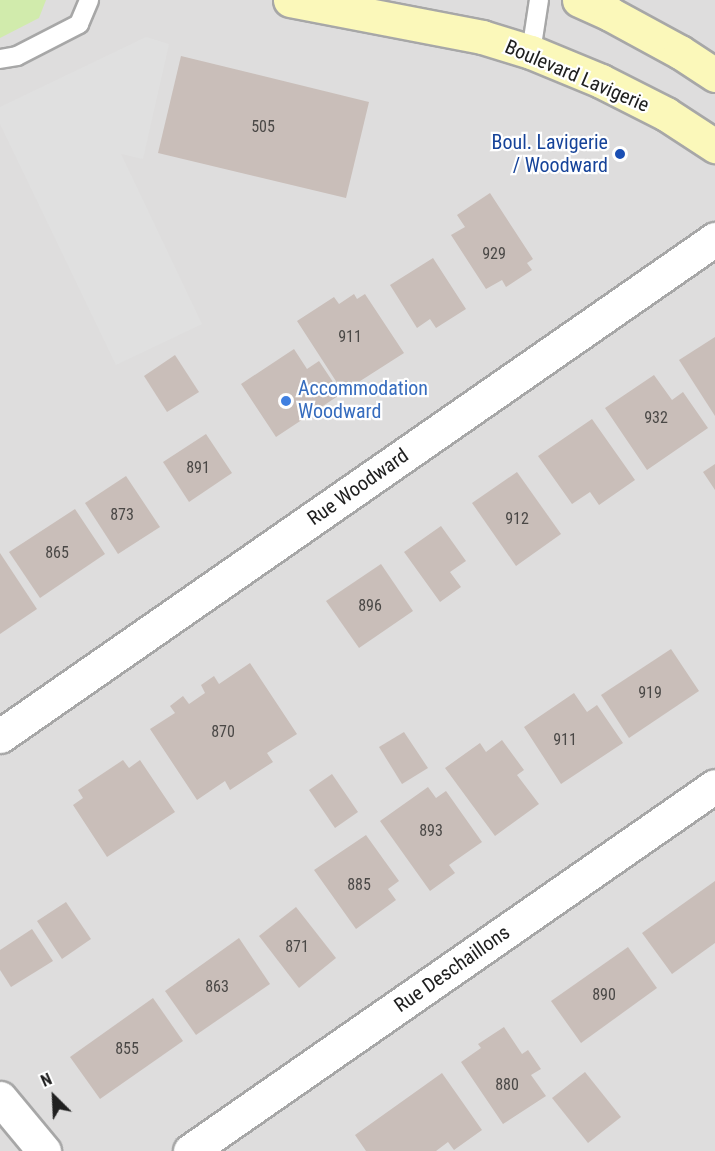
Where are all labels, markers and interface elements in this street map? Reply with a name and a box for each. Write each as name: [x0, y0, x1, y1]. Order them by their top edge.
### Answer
street label: Boulevard Lavigerie: [501, 35, 653, 117]
house number: 505: [251, 117, 275, 137]
place label: Boul. Lavigerie / Woodward: [492, 130, 608, 177]
marker: Boul. Lavigerie / Woodward: [613, 147, 627, 161]
house number: 929: [482, 244, 506, 264]
house number: 911: [338, 327, 362, 347]
place label: Accommodation Woodward: [298, 377, 428, 424]
marker: Accommodation Woodward: [279, 394, 293, 408]
house number: 932: [644, 408, 668, 428]
street label: Rue Woodward: [303, 443, 413, 531]
house number: 891: [186, 458, 210, 478]
house number: 873: [110, 505, 134, 525]
house number: 912: [505, 509, 529, 529]
house number: 865: [45, 543, 69, 563]
house number: 896: [358, 596, 382, 616]
house number: 919: [638, 683, 662, 703]
house number: 870: [211, 722, 235, 742]
house number: 911: [553, 730, 577, 750]
house number: 893: [419, 821, 443, 841]
house number: 885: [347, 875, 371, 895]
street label: Rue Deschaillons: [390, 920, 514, 1018]
house number: 871: [285, 937, 309, 957]
house number: 863: [205, 977, 229, 997]
house number: 890: [592, 985, 616, 1005]
house number: 855: [115, 1039, 139, 1059]
north arrow: [24, 1067, 84, 1127]
text: N: [38, 1069, 55, 1091]
house number: 880: [495, 1075, 519, 1095]

